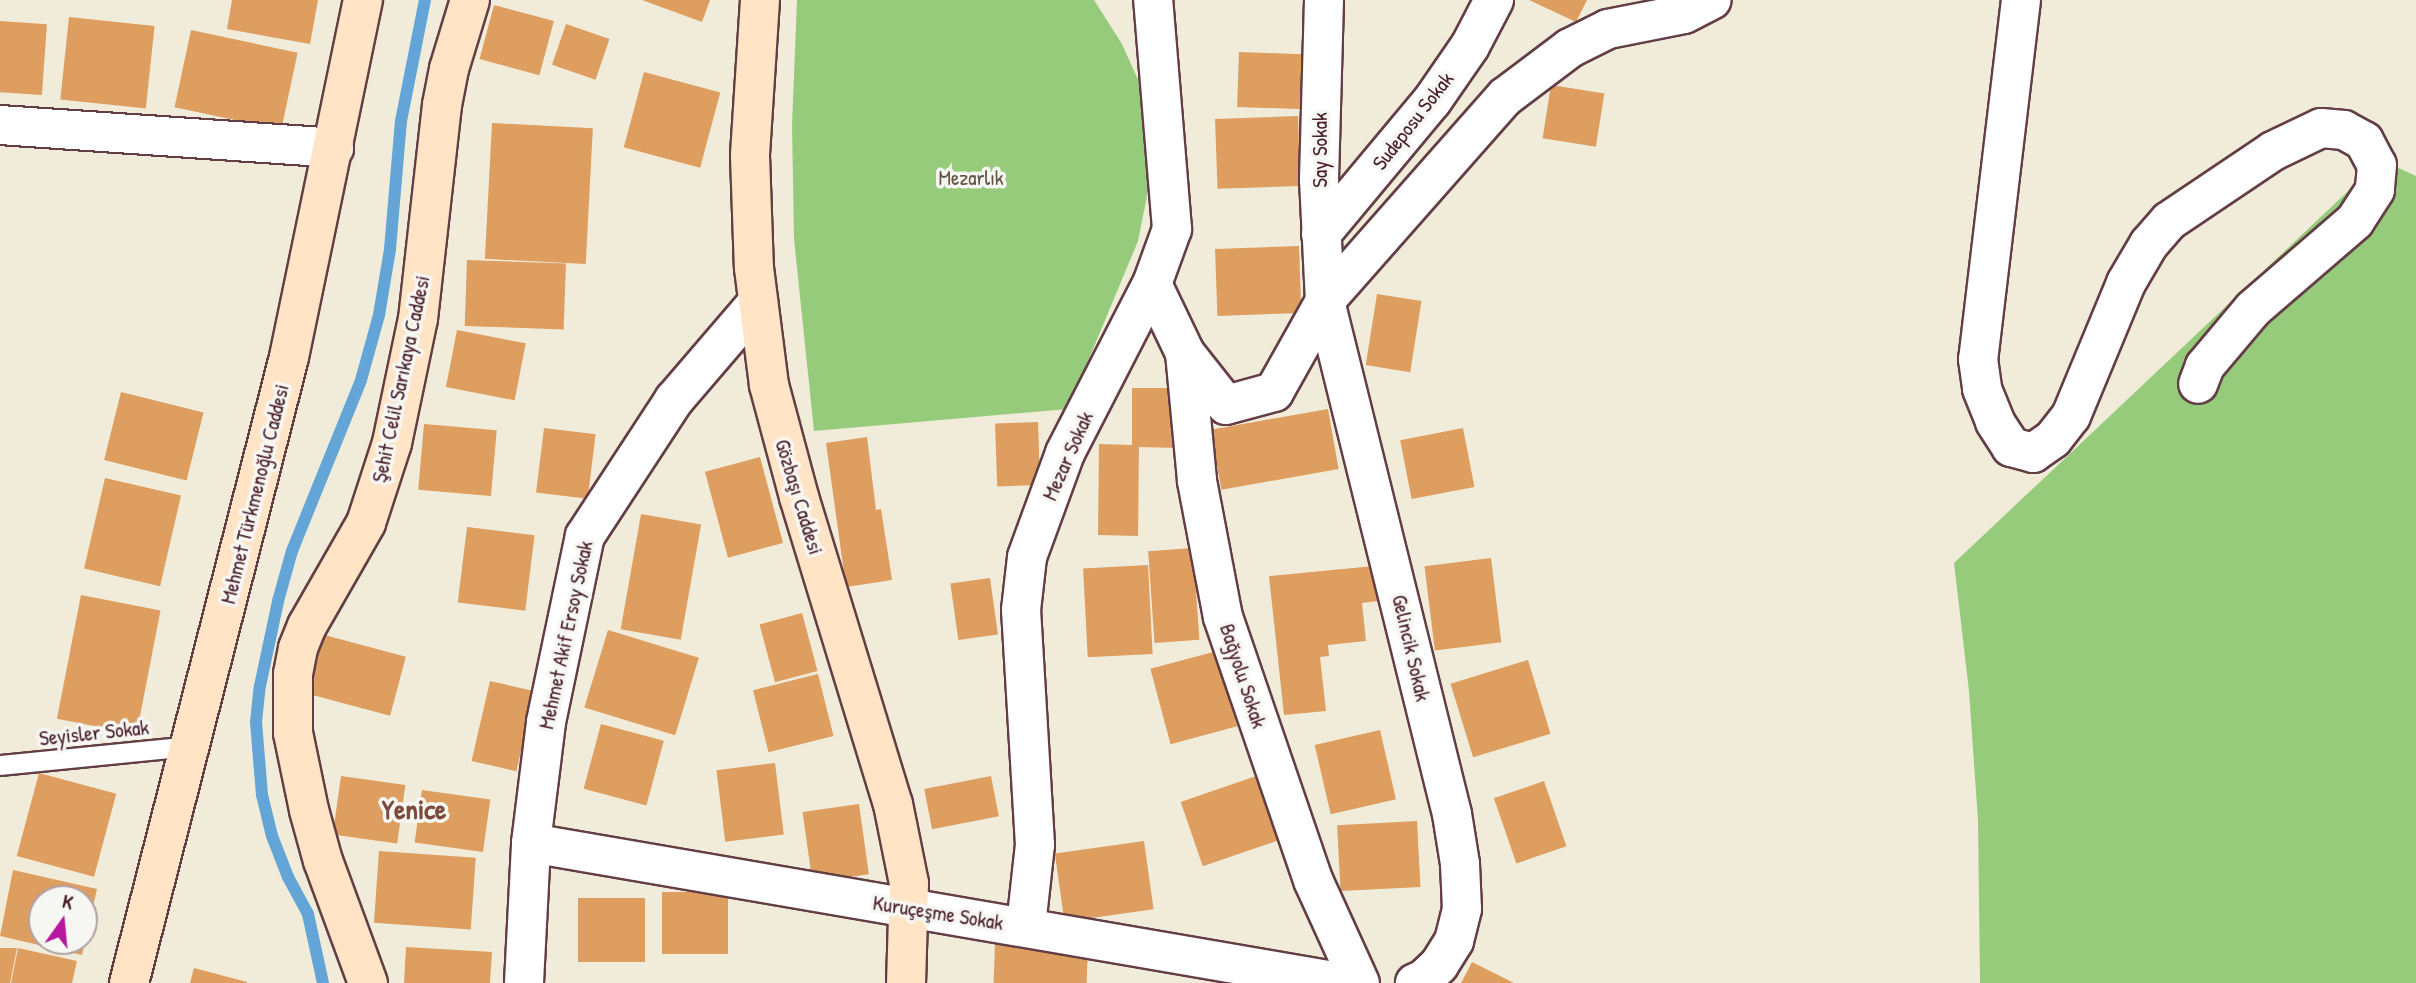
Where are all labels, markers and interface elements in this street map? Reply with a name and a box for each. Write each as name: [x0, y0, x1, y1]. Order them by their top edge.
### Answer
street label: Sudeposu Sokak: [1367, 67, 1459, 175]
street label: Say Sokak: [1307, 112, 1333, 188]
park label: Mezarlık: [938, 165, 1004, 191]
street label: Şehit Celil Sarıkaya Caddesi: [367, 273, 435, 485]
street label: Mehmet Türkmenoğlu Caddesi: [216, 382, 294, 606]
street label: Mezar Sokak: [1037, 408, 1099, 504]
street label: Gözbaşı Caddesi: [770, 436, 828, 558]
street label: Mehmet Akif Ersoy Sokak: [534, 539, 598, 731]
street label: Gelincik Sokak: [1387, 592, 1435, 704]
street label: Bağyolu Sokak: [1214, 621, 1272, 731]
street label: Seyisler Sokak: [38, 715, 150, 751]
district label: Yenice: [382, 792, 446, 826]
north arrow: [28, 885, 98, 955]
text: K: [60, 888, 76, 915]
street label: Kuruçeşme Sokak: [871, 890, 1005, 936]

